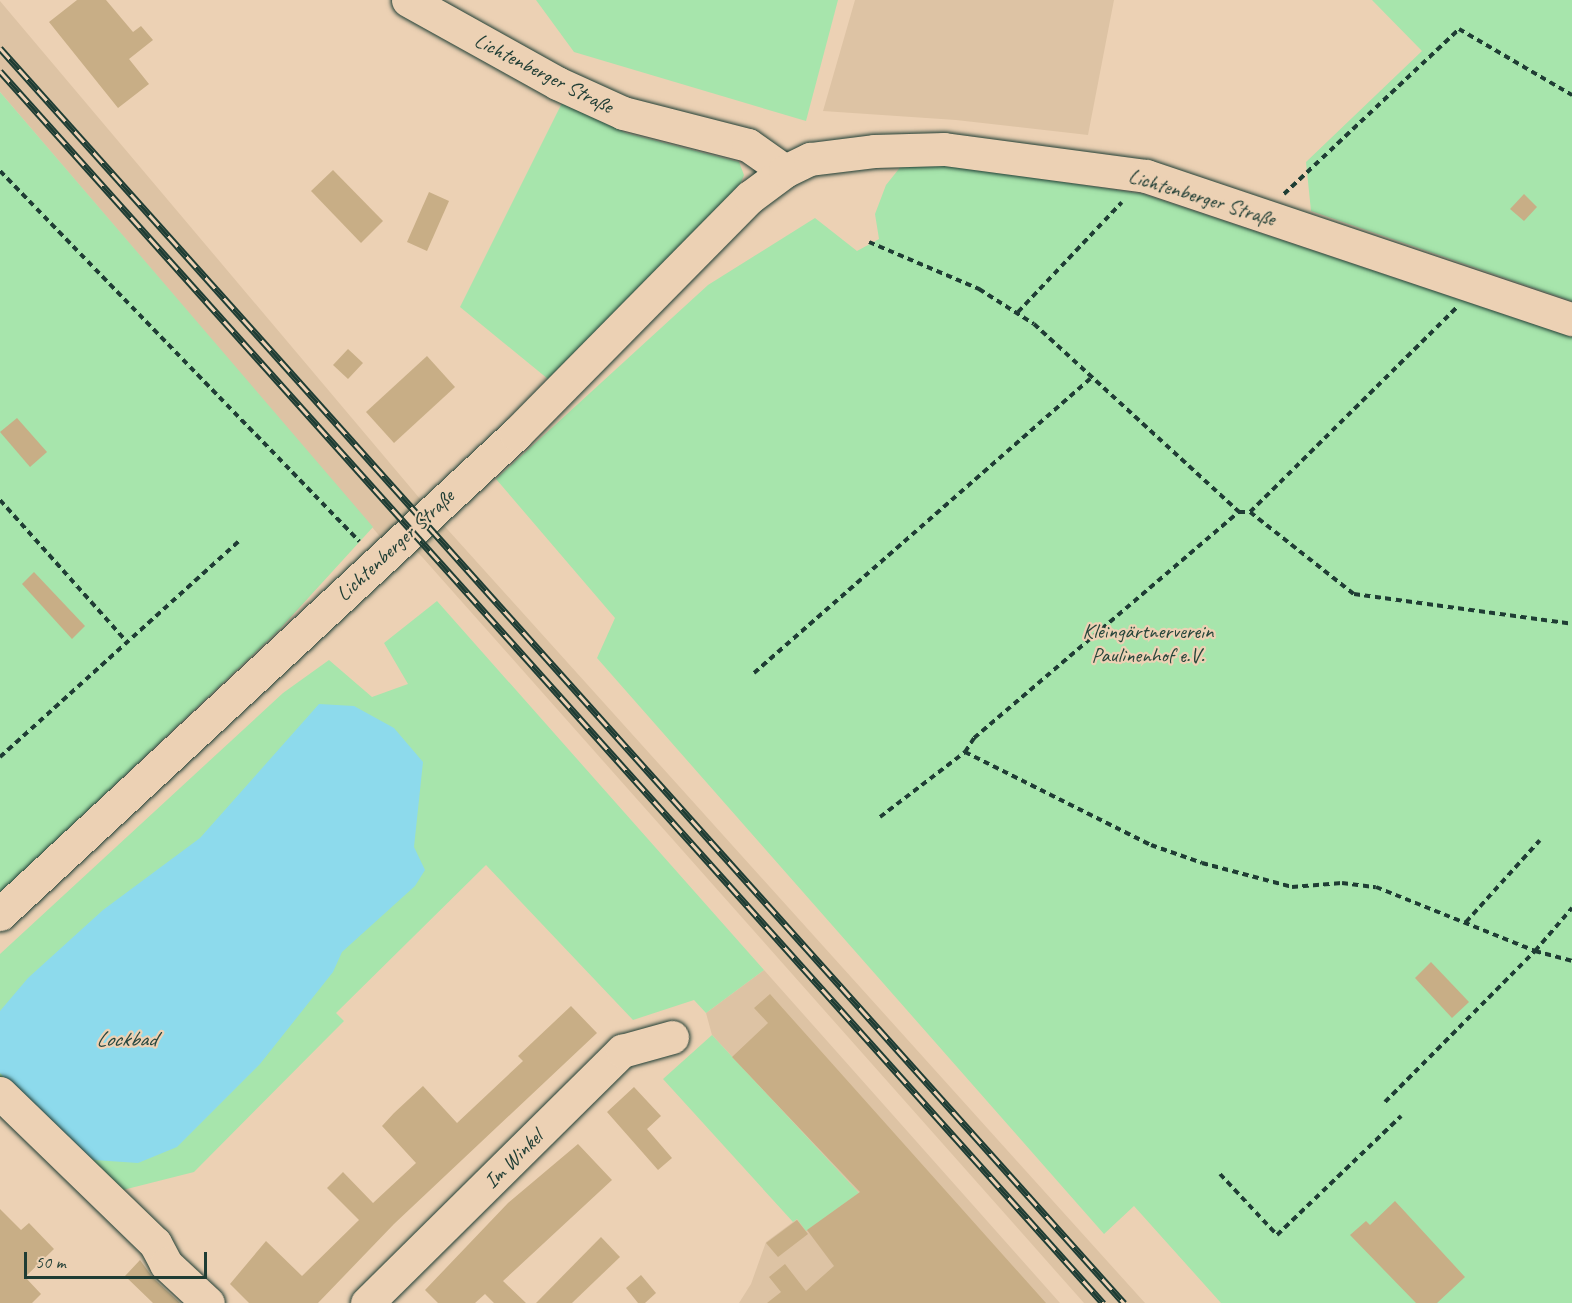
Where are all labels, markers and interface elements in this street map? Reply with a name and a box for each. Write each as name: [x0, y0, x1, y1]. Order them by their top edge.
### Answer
street label: Lichtenberger Straße: [470, 27, 618, 119]
street label: Lichtenberger Straße: [1125, 163, 1279, 231]
street label: Lichtenberger Straße: [330, 484, 460, 606]
park label: Kleingärtnerverein Paulinenhof e.V.: [1083, 618, 1213, 668]
water label: Lockbad: [96, 1027, 156, 1053]
street label: Im Winkel: [478, 1124, 548, 1194]
scale bar: [27, 1240, 210, 1278]
text: 50 m: [35, 1251, 66, 1273]

